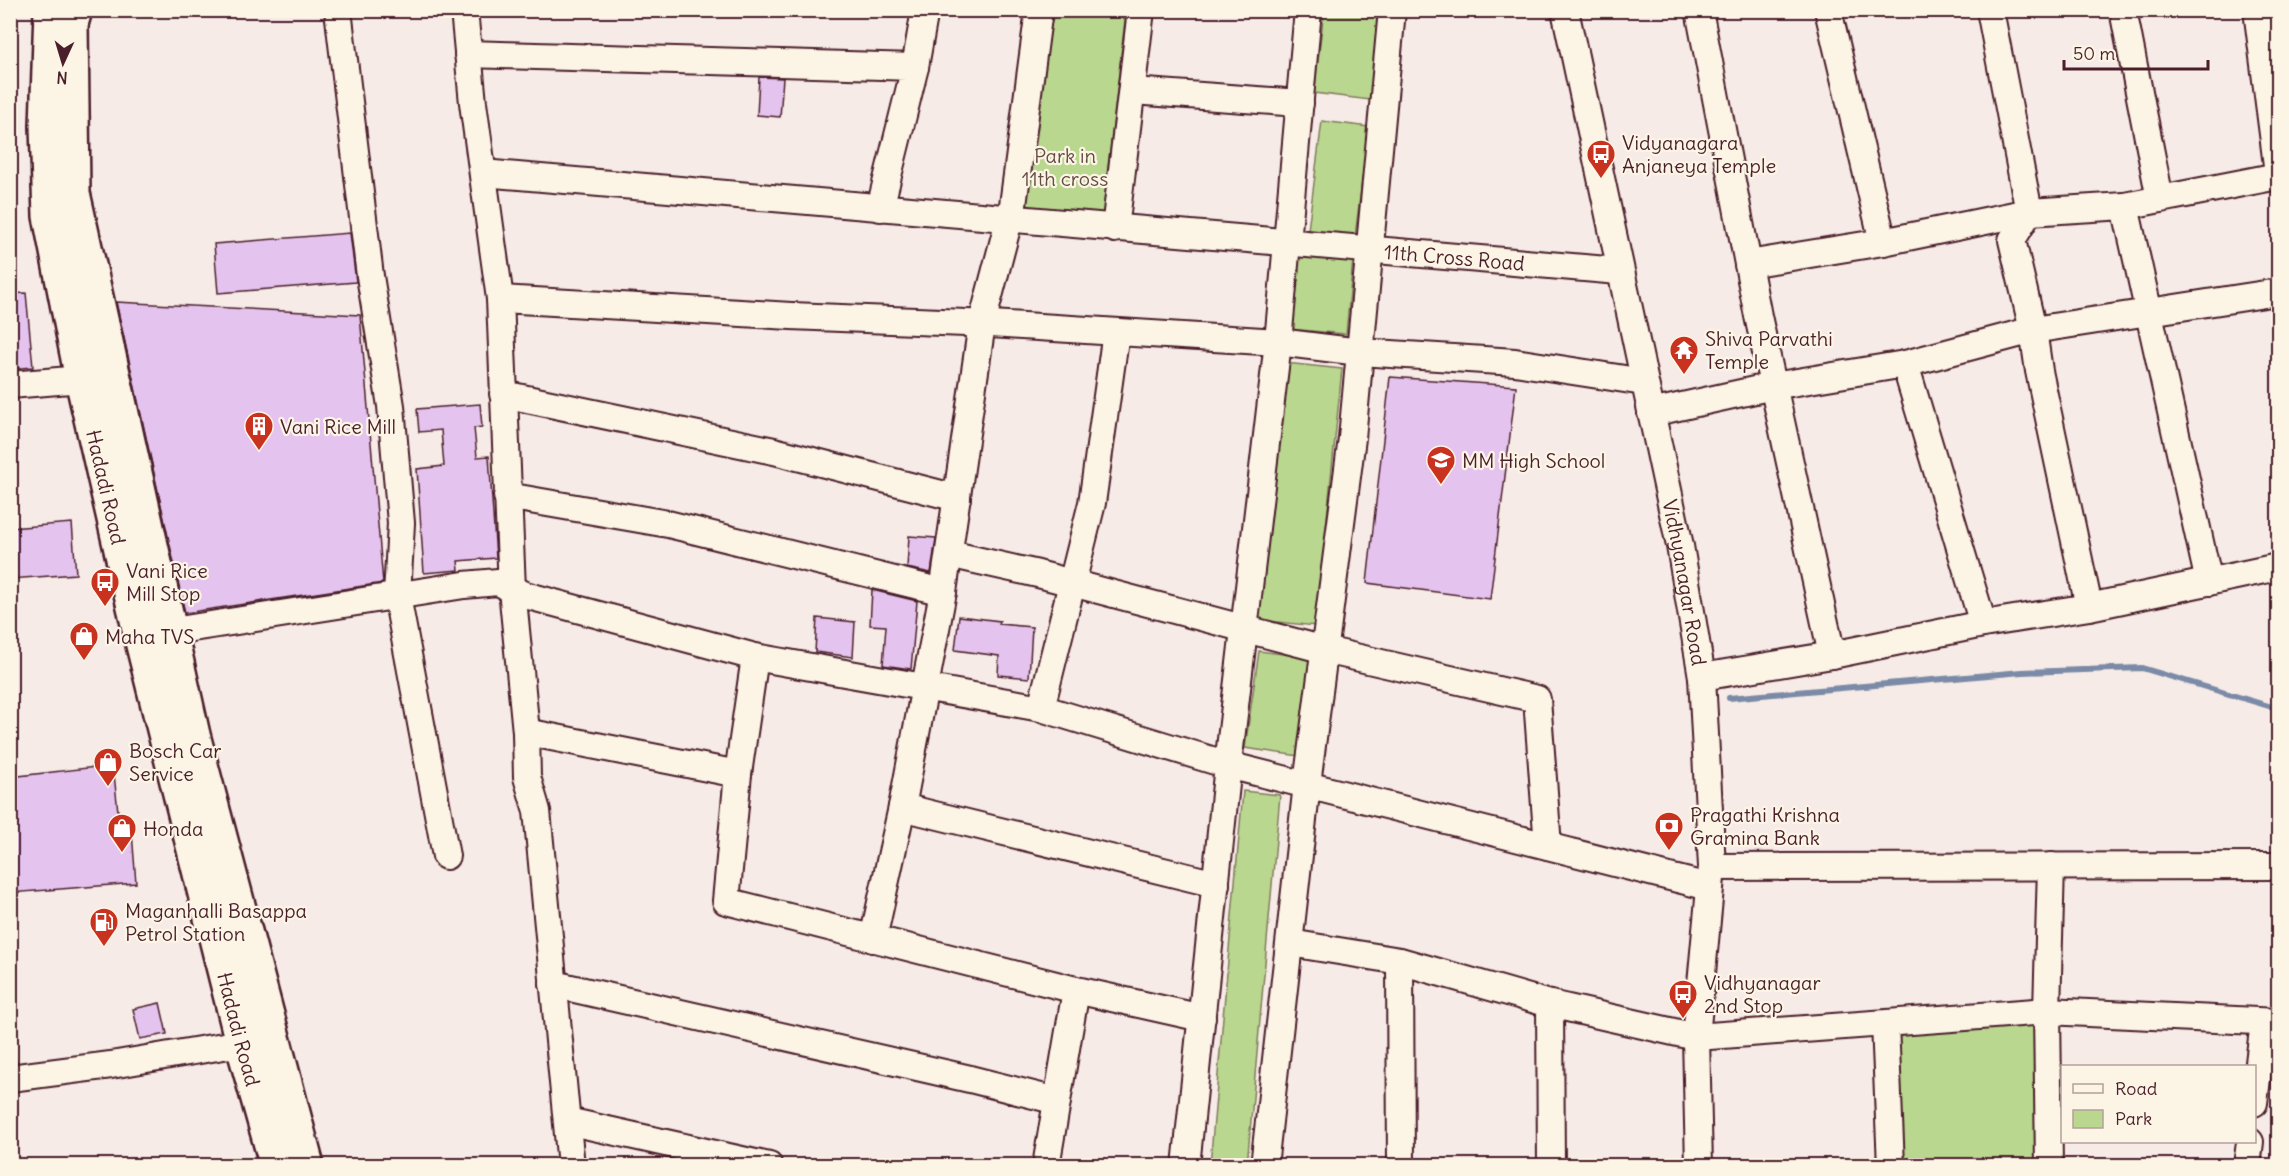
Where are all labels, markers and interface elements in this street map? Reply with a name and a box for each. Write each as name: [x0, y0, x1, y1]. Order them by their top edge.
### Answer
north arrow: [33, 33, 93, 93]
scale bar: [2064, 33, 2208, 71]
text: 50 m: [2073, 42, 2115, 65]
text: N: [56, 68, 68, 88]
place label: Vidyanagara Anjaneya Temple: [1622, 130, 1776, 178]
bus stop icon: Vidyanagara Anjaneya Temple: [1585, 138, 1617, 180]
park label: Park in 11th cross: [1022, 143, 1108, 191]
street label: 11th Cross Road: [1383, 238, 1526, 275]
place label: Shiva Parvathi Temple: [1705, 326, 1833, 374]
temple icon: Shiva Parvathi Temple: [1668, 334, 1700, 376]
building icon: Vani Rice Mill: [243, 410, 275, 452]
place label: Vani Rice Mill: [280, 414, 396, 439]
street label: Hadadi Road: [81, 427, 132, 547]
school or university icon: MM High School: [1425, 444, 1457, 486]
place label: MM High School: [1462, 448, 1605, 473]
street label: Vidhyanagar Road: [1658, 497, 1712, 668]
place label: Vani Rice Mill Stop: [126, 558, 208, 606]
bus stop icon: Vani Rice Mill Stop: [89, 566, 121, 608]
shop icon: Maha TVS: [68, 620, 100, 662]
place label: Maha TVS: [105, 624, 194, 649]
place label: Bosch Car Service: [129, 738, 222, 786]
shop icon: Bosch Car Service: [92, 746, 124, 788]
place label: Pragathi Krishna Gramina Bank: [1690, 802, 1840, 850]
bank icon: Pragathi Krishna Gramina Bank: [1653, 810, 1685, 852]
shop icon: Honda: [106, 812, 138, 854]
place label: Honda: [143, 816, 203, 841]
place label: Maganhalli Basappa Petrol Station: [125, 898, 307, 946]
fuel station icon: Maganhalli Basappa Petrol Station: [88, 906, 120, 948]
street label: Hadadi Road: [213, 969, 266, 1089]
place label: Vidhyanagar 2nd Stop: [1704, 970, 1821, 1018]
bus stop icon: Vidhyanagar 2nd Stop: [1667, 978, 1699, 1020]
legend: [2061, 1065, 2256, 1143]
text: Road: [2115, 1077, 2158, 1100]
text: Park: [2115, 1107, 2152, 1130]

